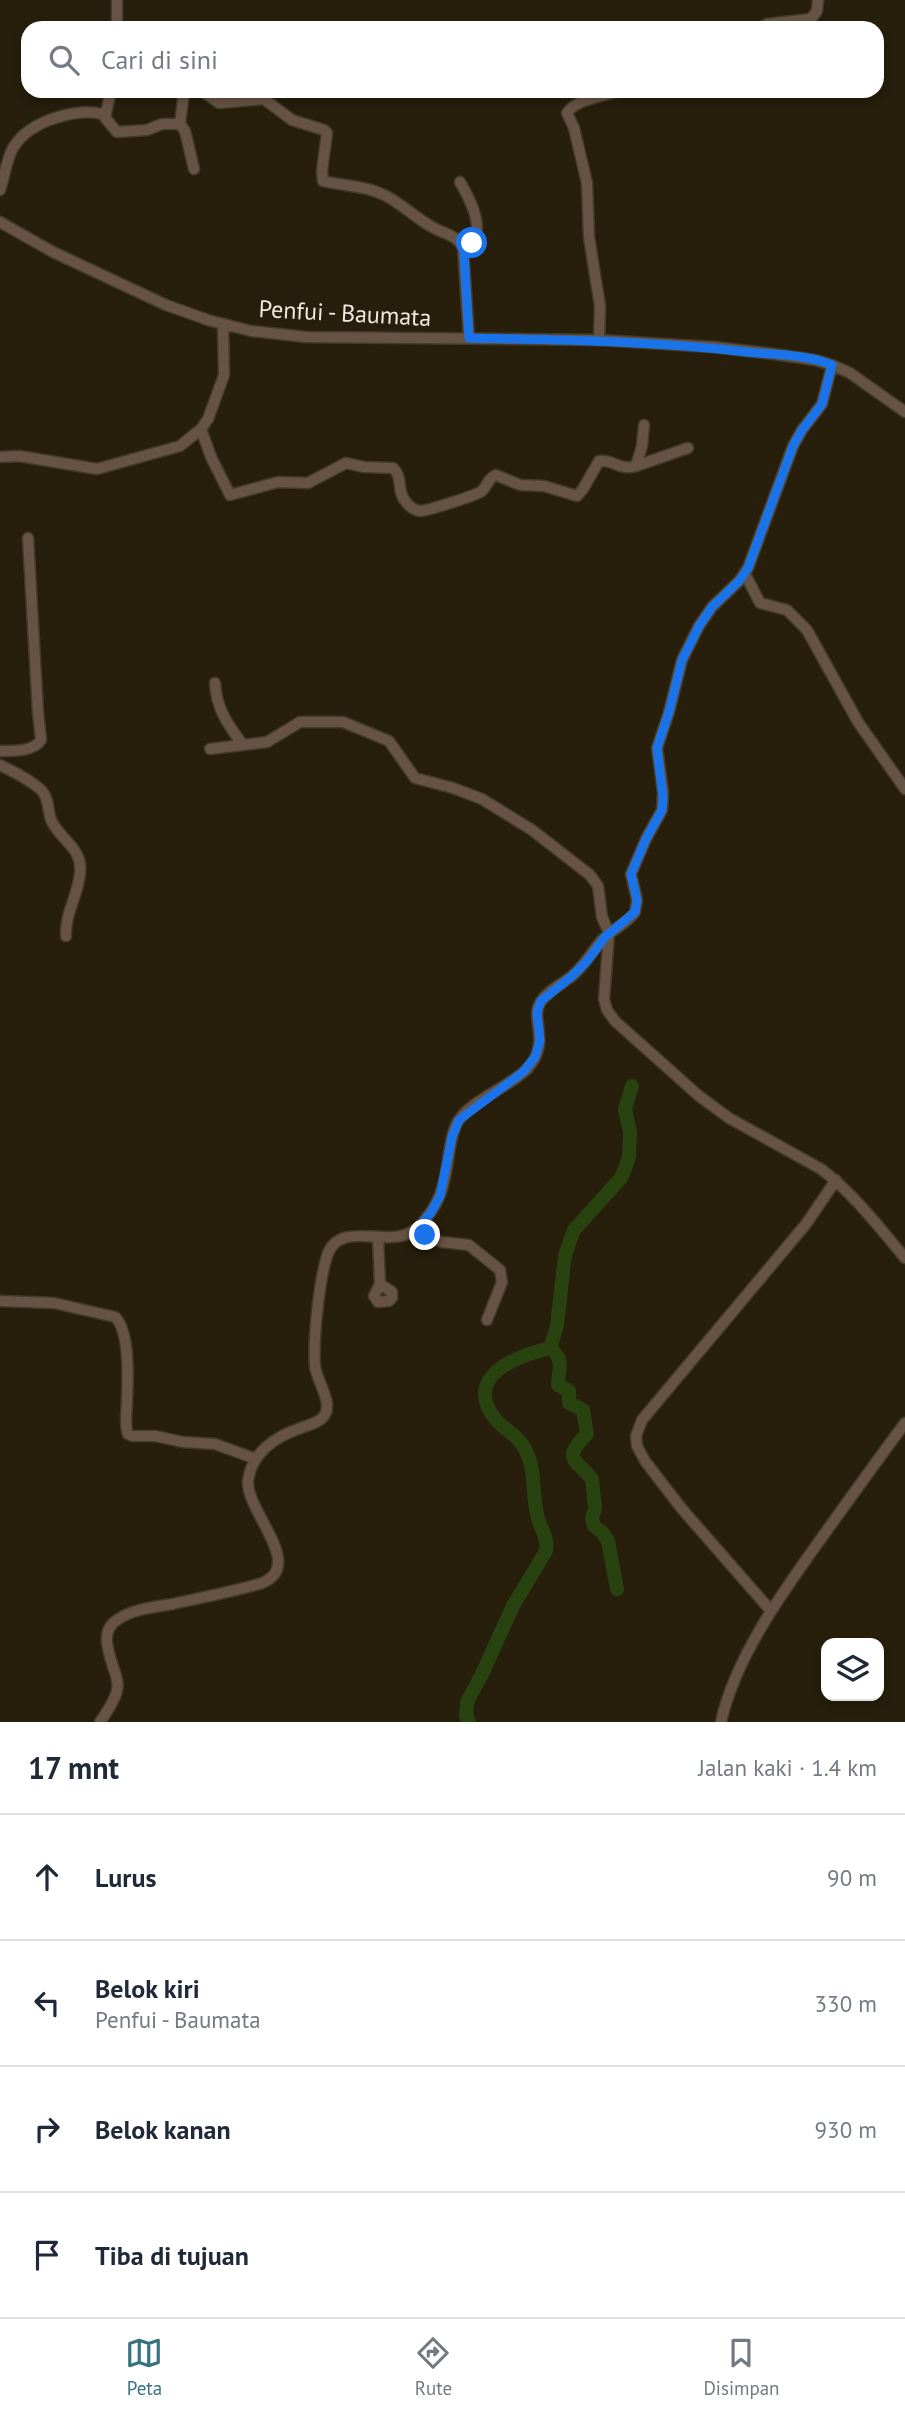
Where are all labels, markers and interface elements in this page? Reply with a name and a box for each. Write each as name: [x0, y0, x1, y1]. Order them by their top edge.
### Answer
search box: [21, 21, 884, 98]
icon: search: [45, 41, 83, 79]
text: Cari di sini: [101, 43, 218, 76]
route start: [456, 227, 487, 258]
street label: Penfui - Baumata: [258, 293, 432, 333]
route end: [409, 1219, 440, 1250]
map controls: [821, 1638, 884, 1701]
button: layers: [821, 1638, 884, 1701]
text: 17 mnt: [28, 1748, 119, 1787]
text: Jalan kaki · 1.4 km: [698, 1753, 877, 1782]
icon: ahead: [28, 1858, 66, 1896]
text: Lurus: [95, 1861, 156, 1894]
text: 90 m: [827, 1863, 877, 1892]
text: Belok kiri: [95, 1972, 200, 2005]
icon: left: [28, 1984, 66, 2022]
text: 330 m: [815, 1989, 877, 2018]
text: Penfui - Baumata: [95, 2005, 261, 2034]
icon: right: [28, 2110, 66, 2148]
text: Belok kanan: [95, 2113, 231, 2146]
text: 930 m: [815, 2115, 877, 2144]
icon: arrive: [28, 2236, 66, 2274]
text: Tiba di tujuan: [95, 2239, 249, 2272]
tab: Peta: [125, 2334, 163, 2400]
tab: Rute: [414, 2334, 452, 2400]
tab: Disimpan: [703, 2334, 780, 2400]

